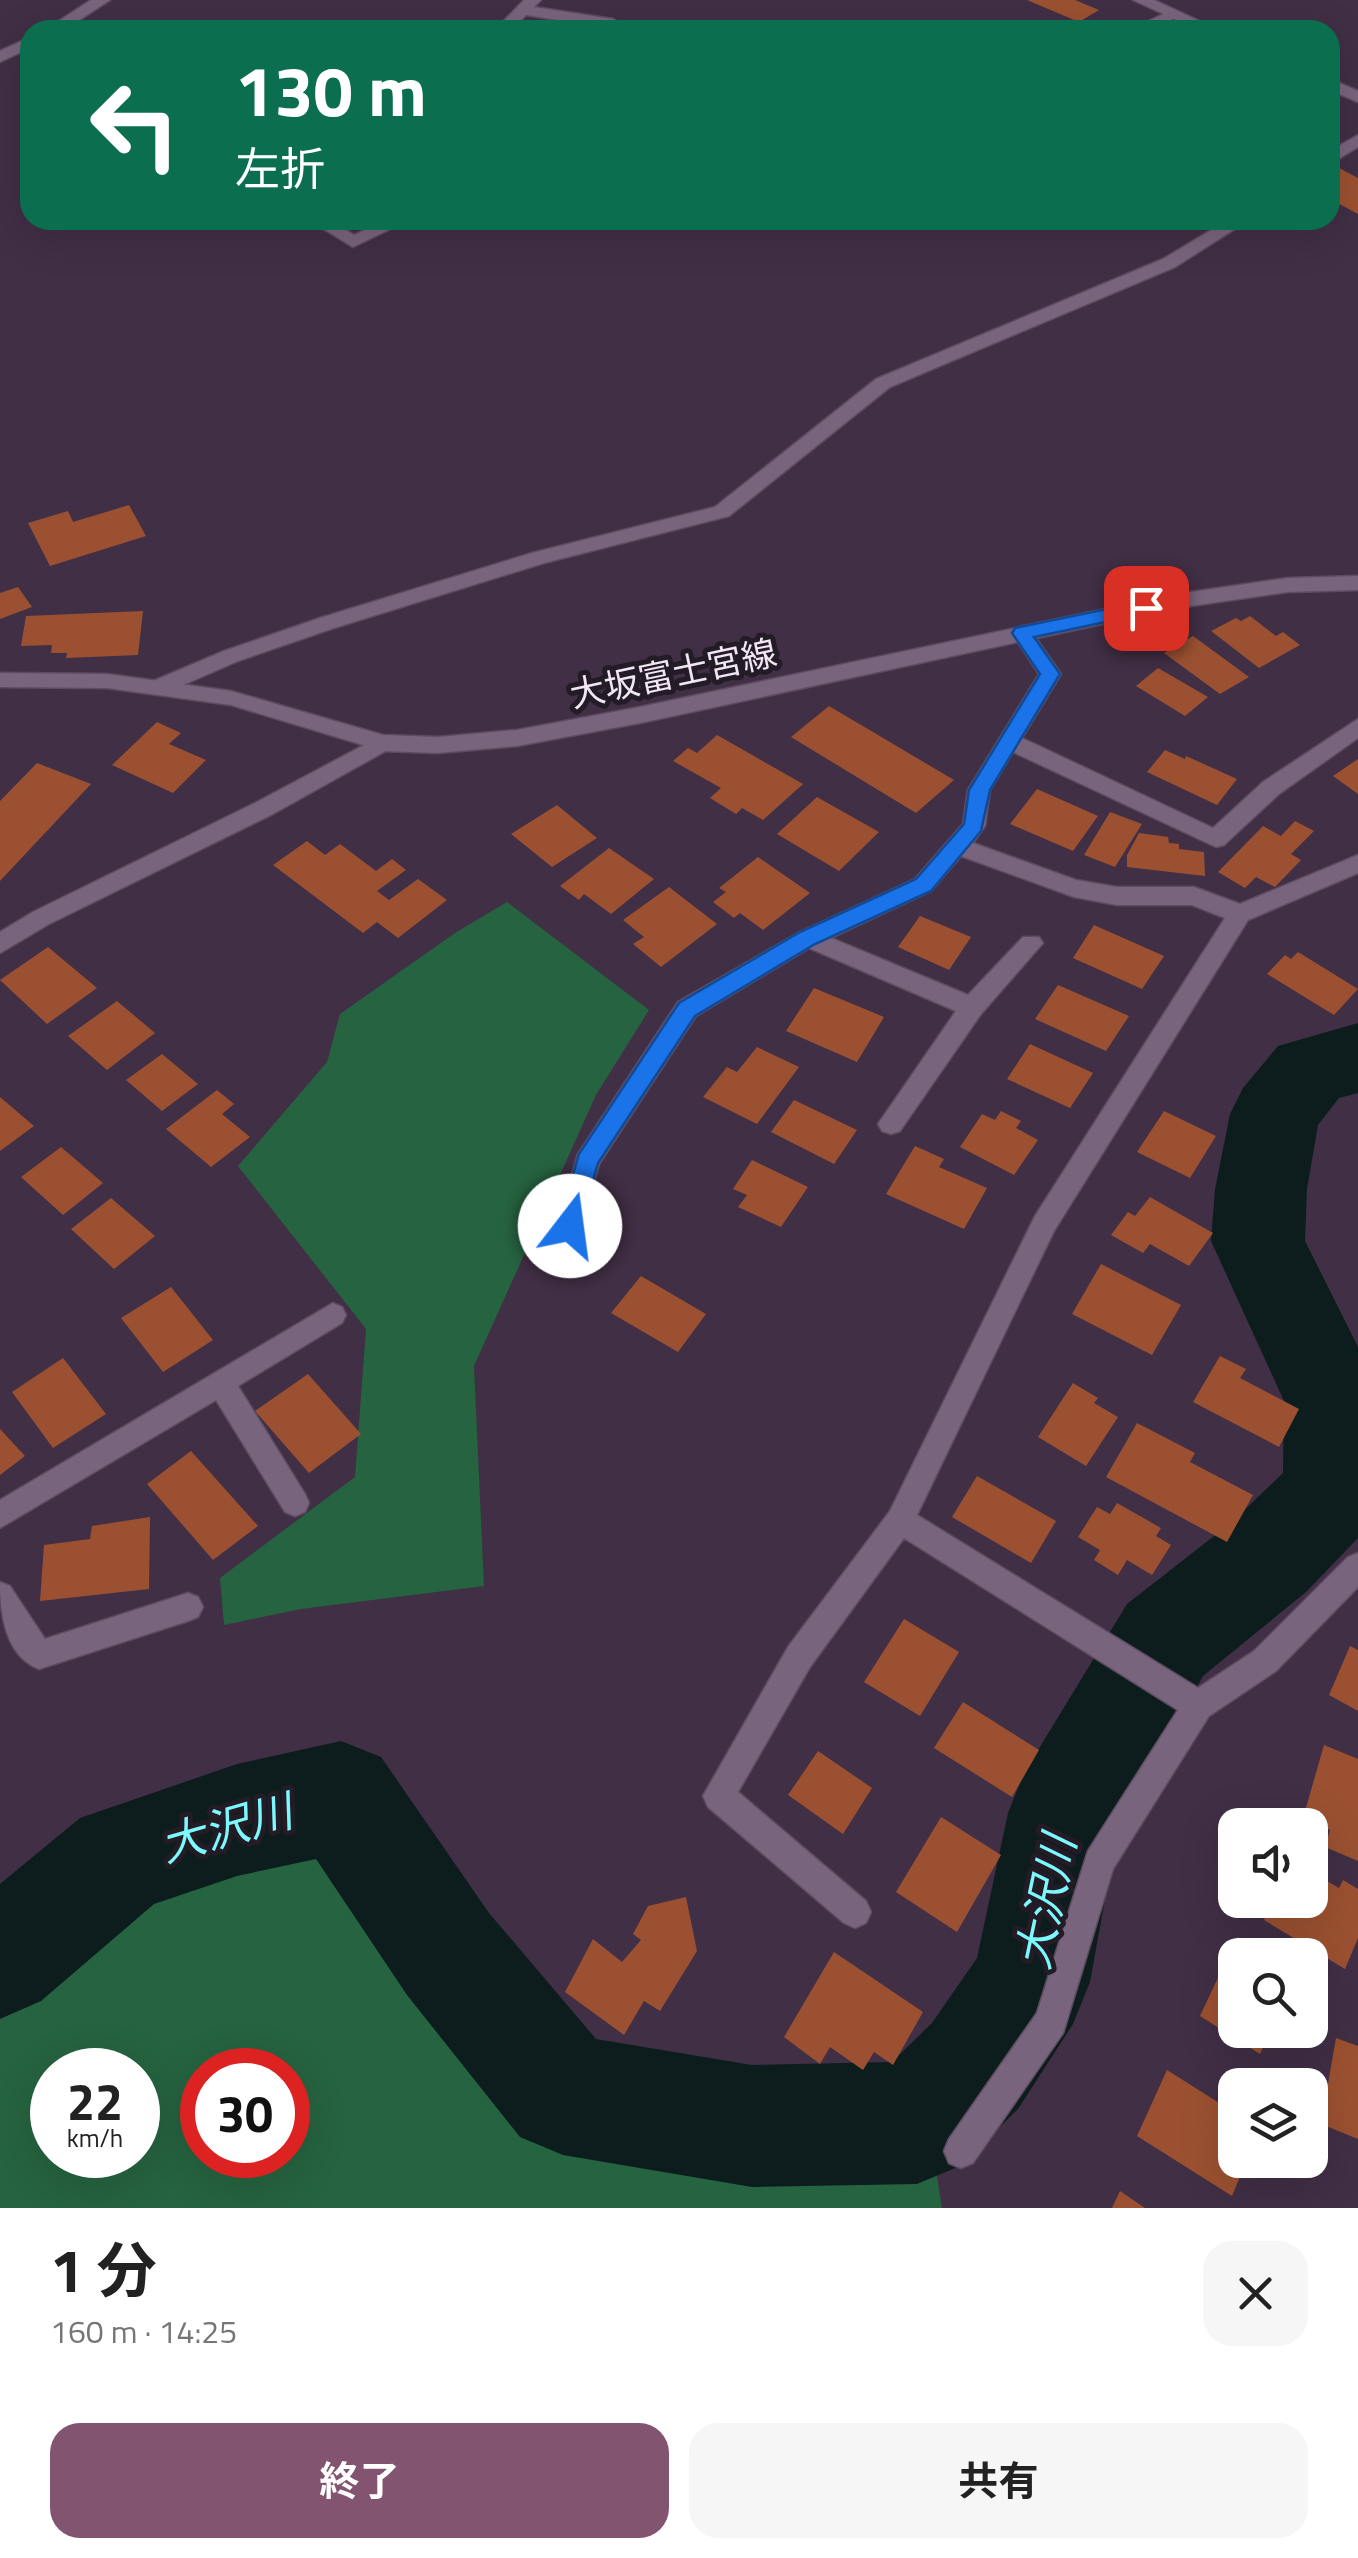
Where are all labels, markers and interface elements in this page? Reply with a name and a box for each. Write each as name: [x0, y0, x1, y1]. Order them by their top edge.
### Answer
text: 130 m: [235, 37, 427, 143]
icon: left: [70, 60, 200, 190]
text: 左折: [235, 134, 325, 202]
pin: [1104, 566, 1189, 651]
icon: arrive: [1119, 581, 1174, 636]
street label: 大坂富士宮線: [565, 625, 781, 721]
position arrow: [518, 1174, 622, 1278]
water label: 大沢川: [152, 1775, 304, 1878]
map controls: [1218, 1808, 1328, 2178]
button: sound: [1218, 1808, 1328, 1918]
water label: 大沢川: [998, 1825, 1093, 1975]
button: search: [1218, 1938, 1328, 2048]
speed limit sign: 30: [180, 2048, 310, 2178]
text: 22: [67, 2063, 123, 2139]
button: layers: [1218, 2068, 1328, 2178]
text: km/h: [67, 2119, 123, 2157]
text: 1 分: [50, 2224, 157, 2315]
button: close: [1203, 2241, 1308, 2346]
text: 160 m · 14:25: [50, 2307, 237, 2355]
button: 終了: [50, 2423, 669, 2538]
button: 共有: [689, 2423, 1308, 2538]

